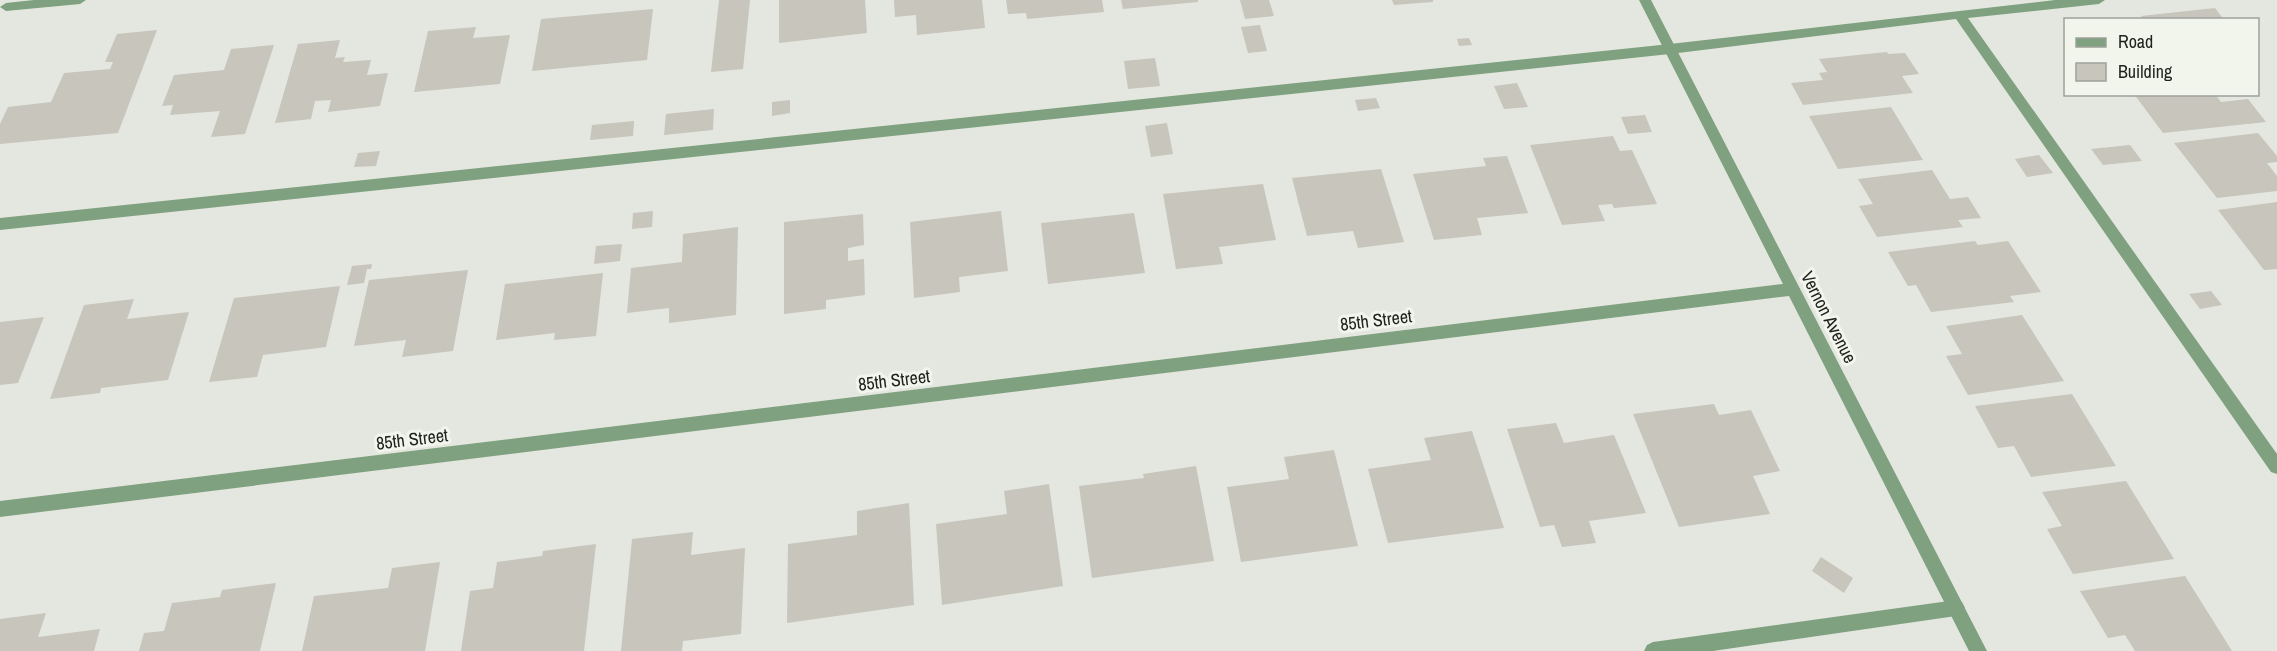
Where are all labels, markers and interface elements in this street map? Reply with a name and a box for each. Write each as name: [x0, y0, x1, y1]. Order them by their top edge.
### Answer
legend: [2064, 18, 2259, 96]
text: Road: [2118, 29, 2153, 54]
text: Building: [2118, 59, 2173, 84]
street label: Vernon Avenue: [1795, 267, 1863, 367]
street label: 85th Street: [1339, 303, 1413, 337]
street label: 85th Street: [857, 363, 931, 397]
street label: 85th Street: [375, 422, 449, 456]

